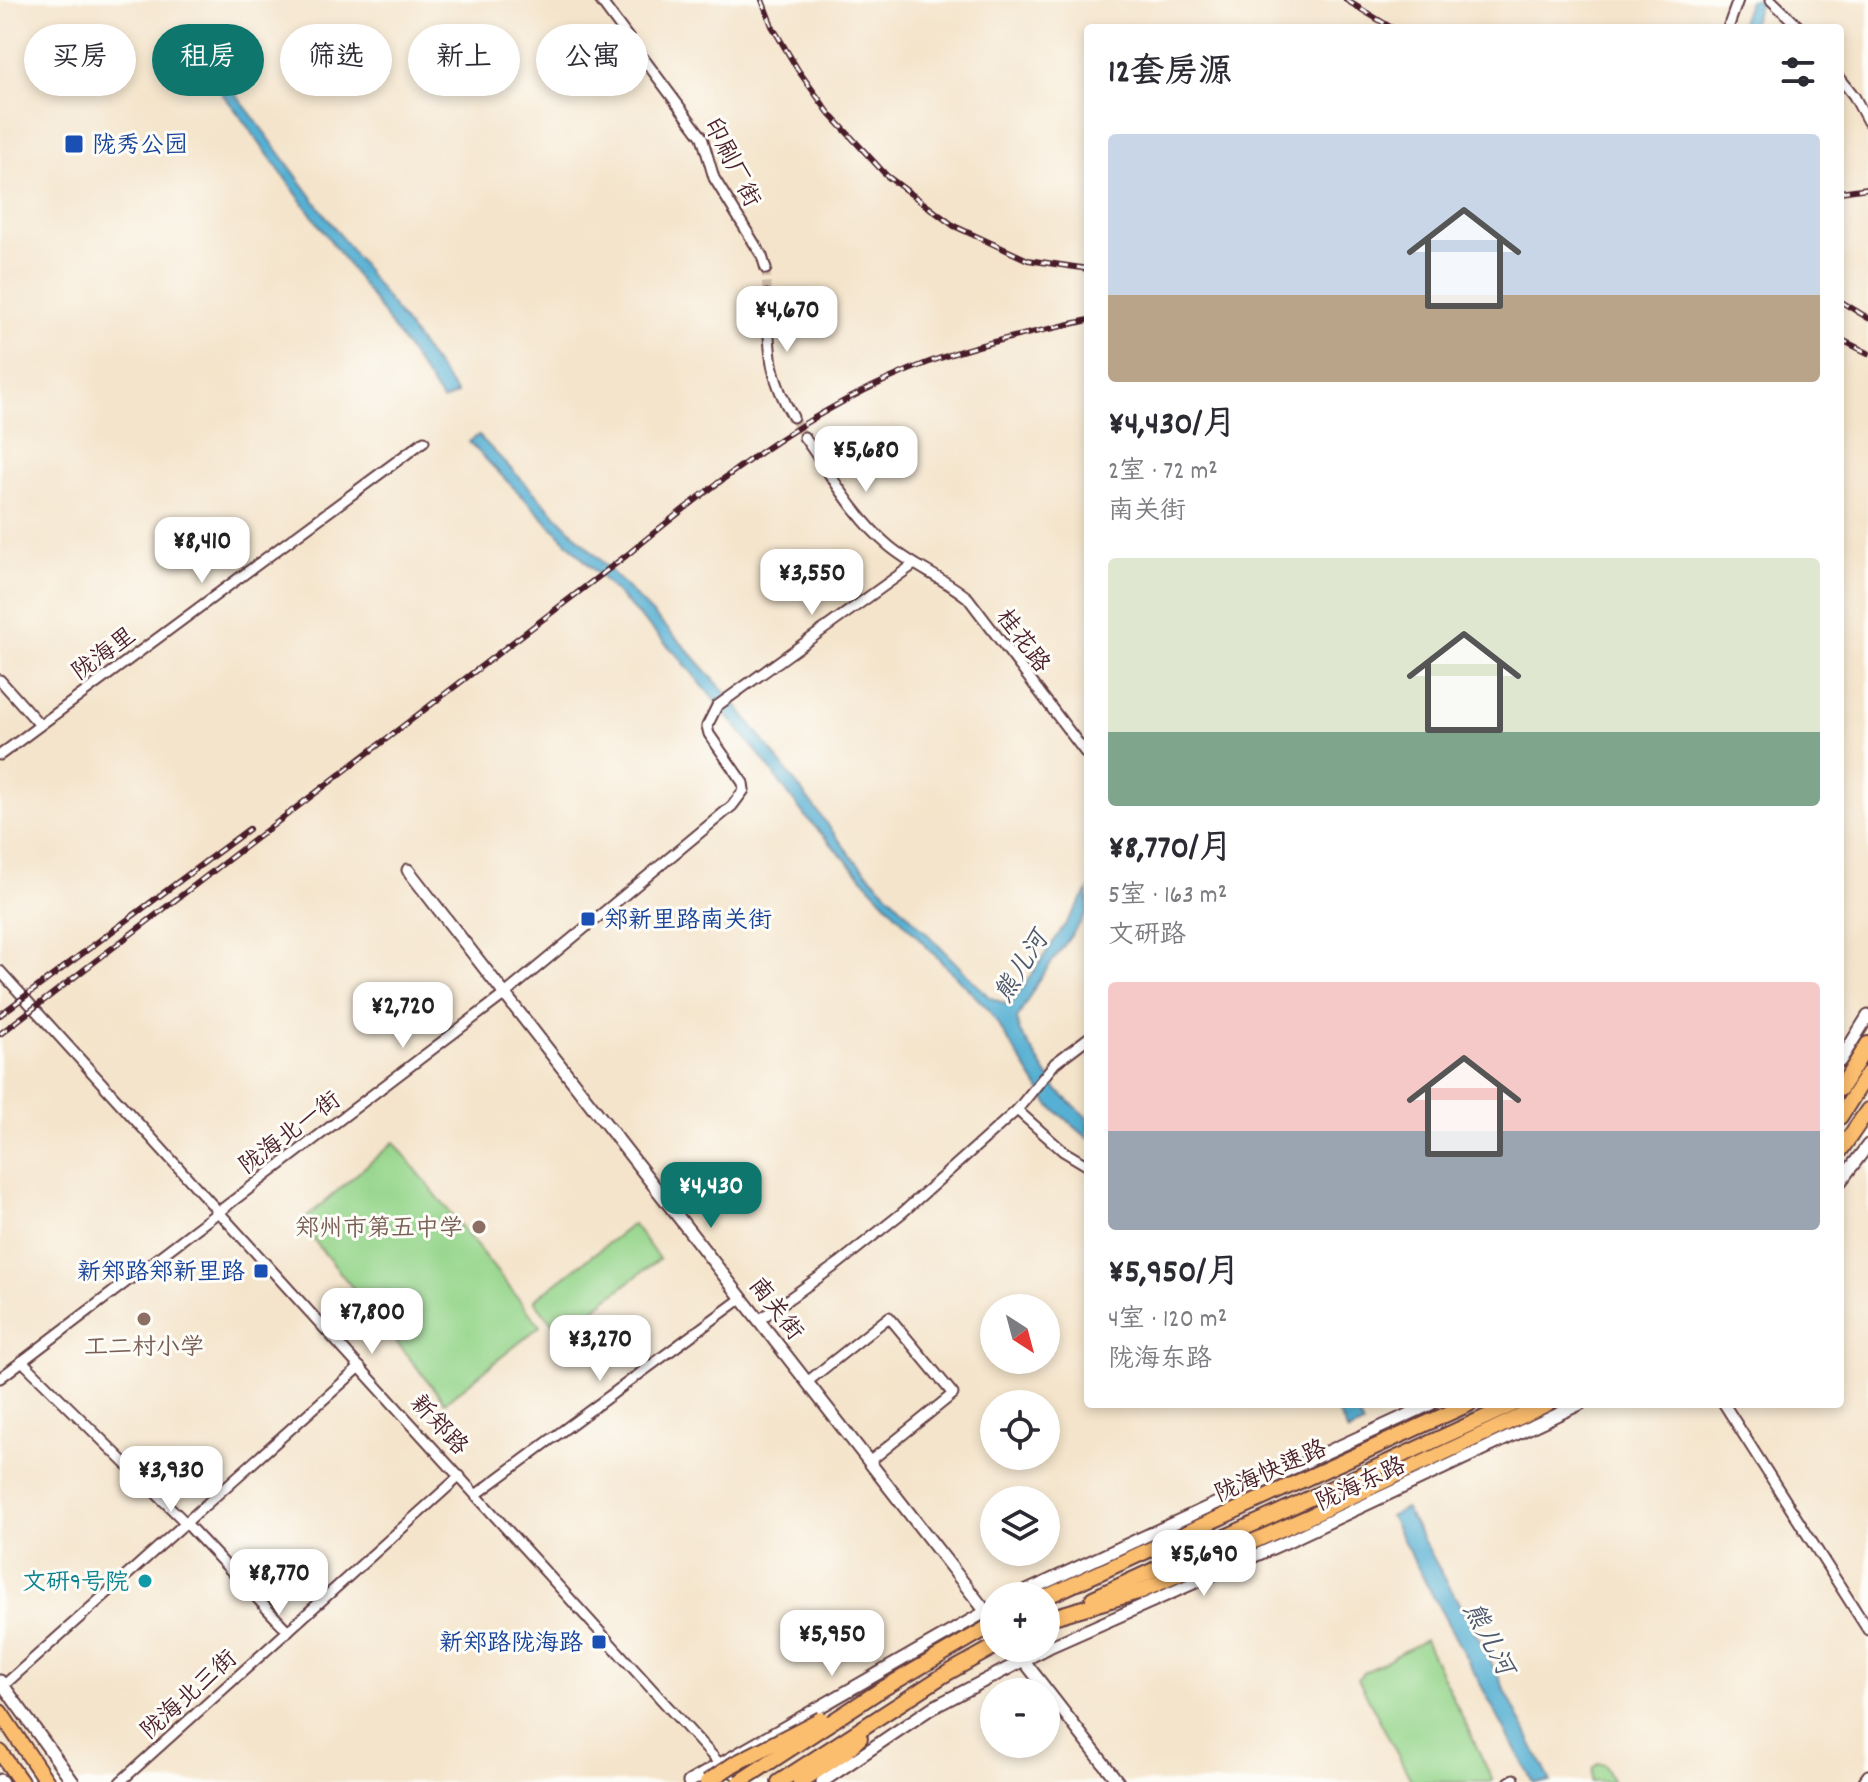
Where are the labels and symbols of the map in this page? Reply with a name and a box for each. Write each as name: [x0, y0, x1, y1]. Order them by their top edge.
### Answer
street label: 印刷厂街: [693, 113, 767, 214]
place label: 陇秀公园: [92, 130, 188, 164]
marker: 陇秀公园: [63, 133, 85, 155]
pin: ¥4,670: [722, 286, 852, 354]
pin: ¥5,680: [801, 426, 931, 494]
pin: ¥8,410: [137, 517, 267, 585]
pin: ¥3,550: [747, 549, 877, 617]
street label: 桂花路: [986, 603, 1057, 681]
street label: 陇海里: [66, 621, 144, 690]
place label: 郑新里路南关街: [604, 905, 772, 939]
marker: 郑新里路南关街: [579, 910, 597, 928]
water label: 熊儿河: [987, 922, 1061, 1011]
pin: ¥2,720: [338, 982, 468, 1050]
street label: 陇海北一街: [233, 1085, 349, 1184]
pin: ¥4,430: [646, 1162, 776, 1230]
place label: 郑州市第五中学: [295, 1213, 463, 1247]
marker: 郑州市第五中学: [470, 1218, 488, 1236]
place label: 新郑路郑新里路: [77, 1257, 245, 1291]
marker: 新郑路郑新里路: [252, 1262, 270, 1280]
street label: 南关街: [739, 1271, 810, 1349]
pin: ¥7,800: [307, 1288, 437, 1356]
north arrow: [980, 1294, 1060, 1374]
marker: 工二村小学: [135, 1310, 153, 1328]
pin: ¥3,270: [535, 1315, 665, 1383]
place label: 工二村小学: [84, 1332, 204, 1366]
street label: 新郑路: [401, 1388, 475, 1464]
street label: 陇海快速路: [1209, 1433, 1333, 1513]
pin: ¥3,930: [106, 1446, 236, 1514]
street label: 陇海东路: [1311, 1450, 1412, 1521]
pin: ¥5,690: [1139, 1530, 1269, 1598]
pin: ¥8,770: [214, 1549, 344, 1617]
place label: 文研9号院: [22, 1567, 129, 1601]
marker: 文研9号院: [136, 1572, 154, 1590]
water label: 熊儿河: [1452, 1597, 1523, 1686]
pin: ¥5,950: [767, 1610, 897, 1678]
place label: 新郑路陇海路: [439, 1628, 583, 1662]
marker: 新郑路陇海路: [590, 1633, 608, 1651]
street label: 陇海北三街: [134, 1643, 246, 1749]

